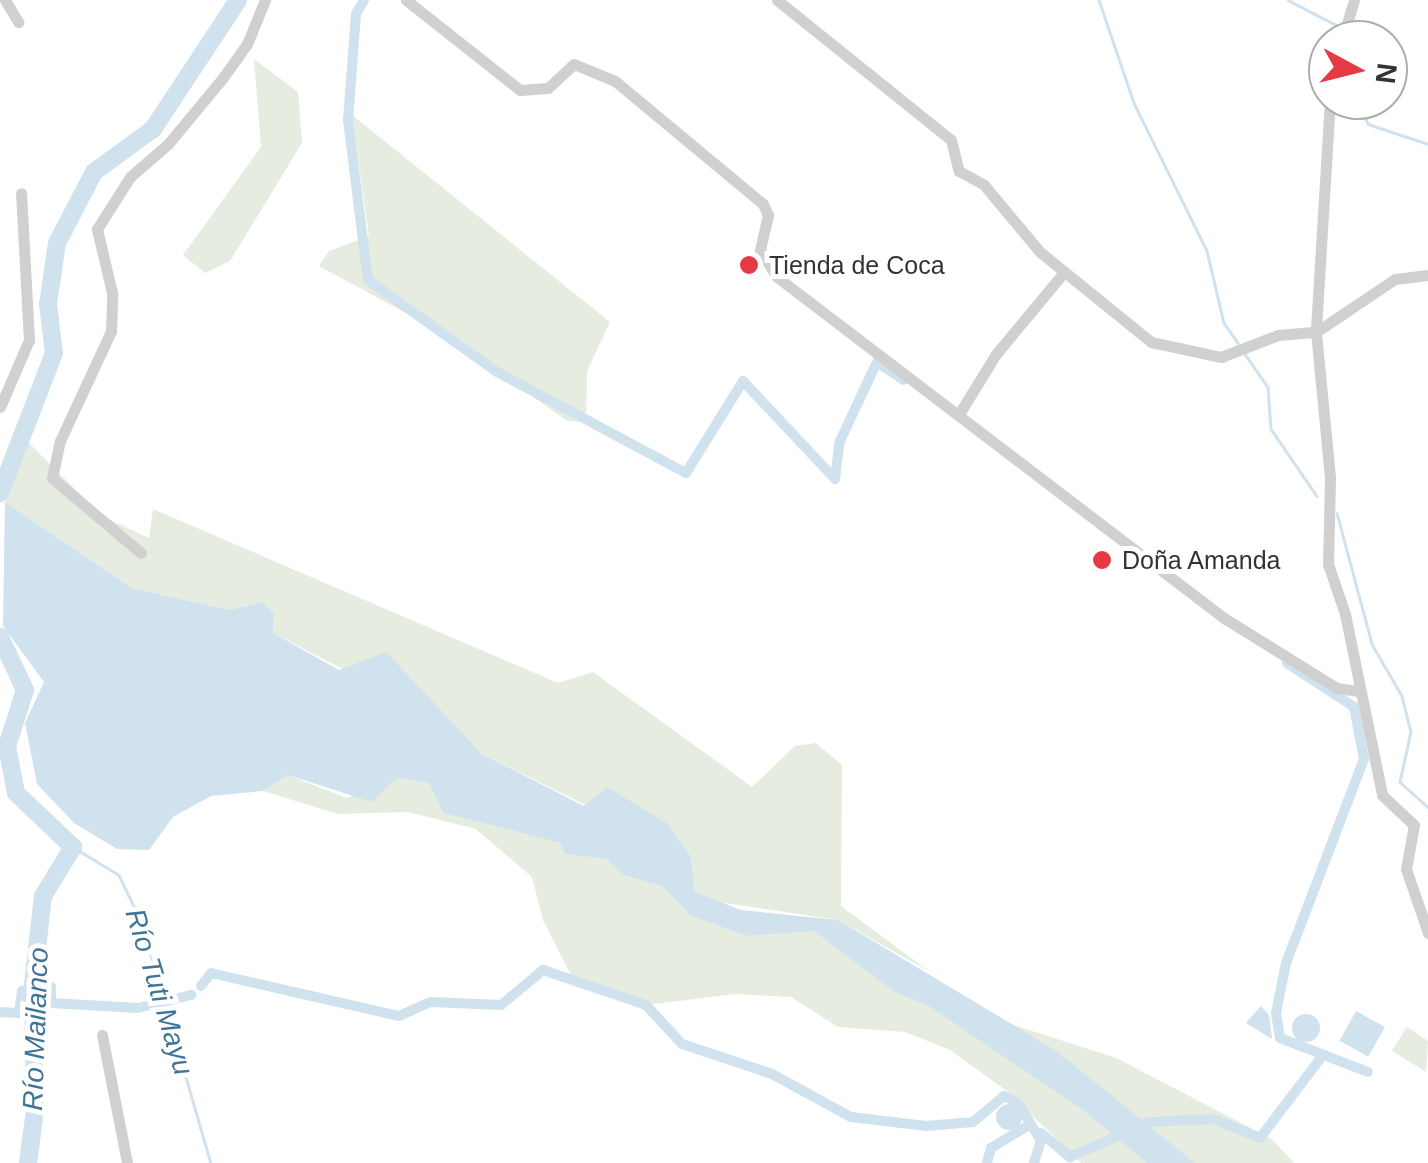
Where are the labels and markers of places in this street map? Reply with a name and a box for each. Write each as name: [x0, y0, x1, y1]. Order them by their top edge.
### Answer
place label: Tienda de Coca: [769, 250, 945, 280]
marker: Tienda de Coca: [738, 254, 760, 276]
place label: Doña Amanda: [1122, 545, 1282, 575]
marker: Doña Amanda: [1091, 549, 1113, 571]

